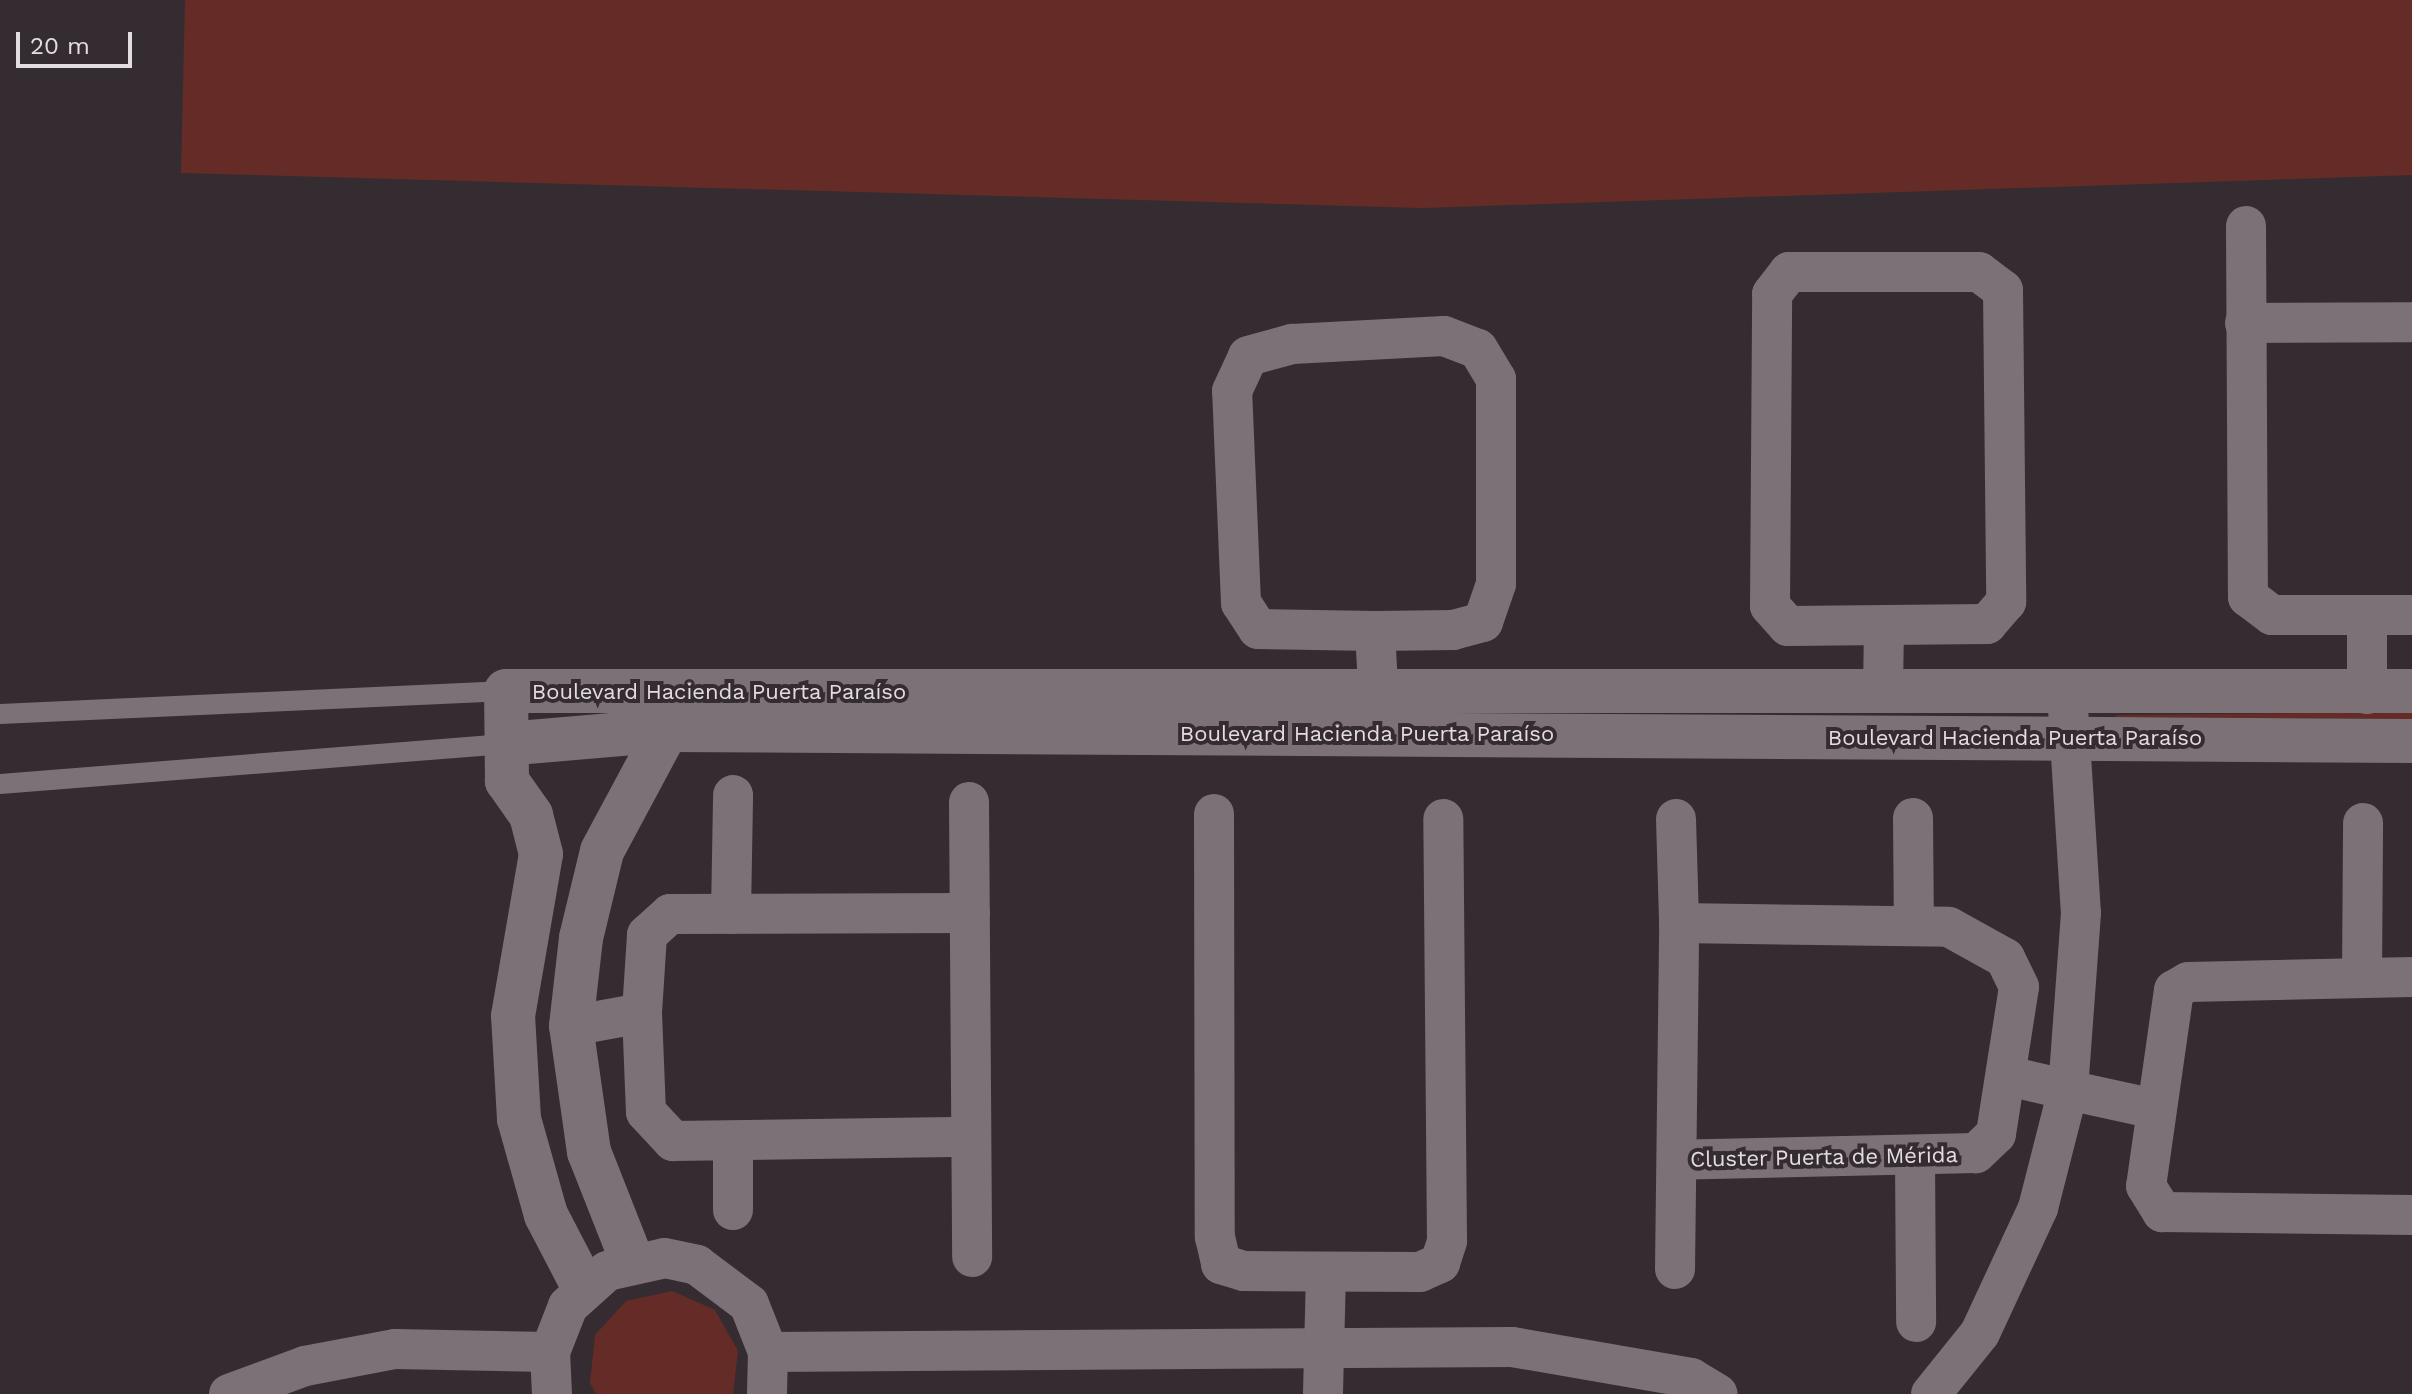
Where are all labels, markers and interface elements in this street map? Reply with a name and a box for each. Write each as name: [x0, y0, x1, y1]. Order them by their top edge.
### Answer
scale bar: [20, 16, 136, 66]
text: 20 m: [30, 32, 90, 60]
street label: Boulevard Hacienda Puerta Paraíso: [531, 679, 907, 705]
street label: Boulevard Hacienda Puerta Paraíso: [1179, 721, 1555, 747]
street label: Boulevard Hacienda Puerta Paraíso: [1827, 725, 2203, 751]
street label: Cluster Puerta de Mérida: [1689, 1141, 1959, 1173]

